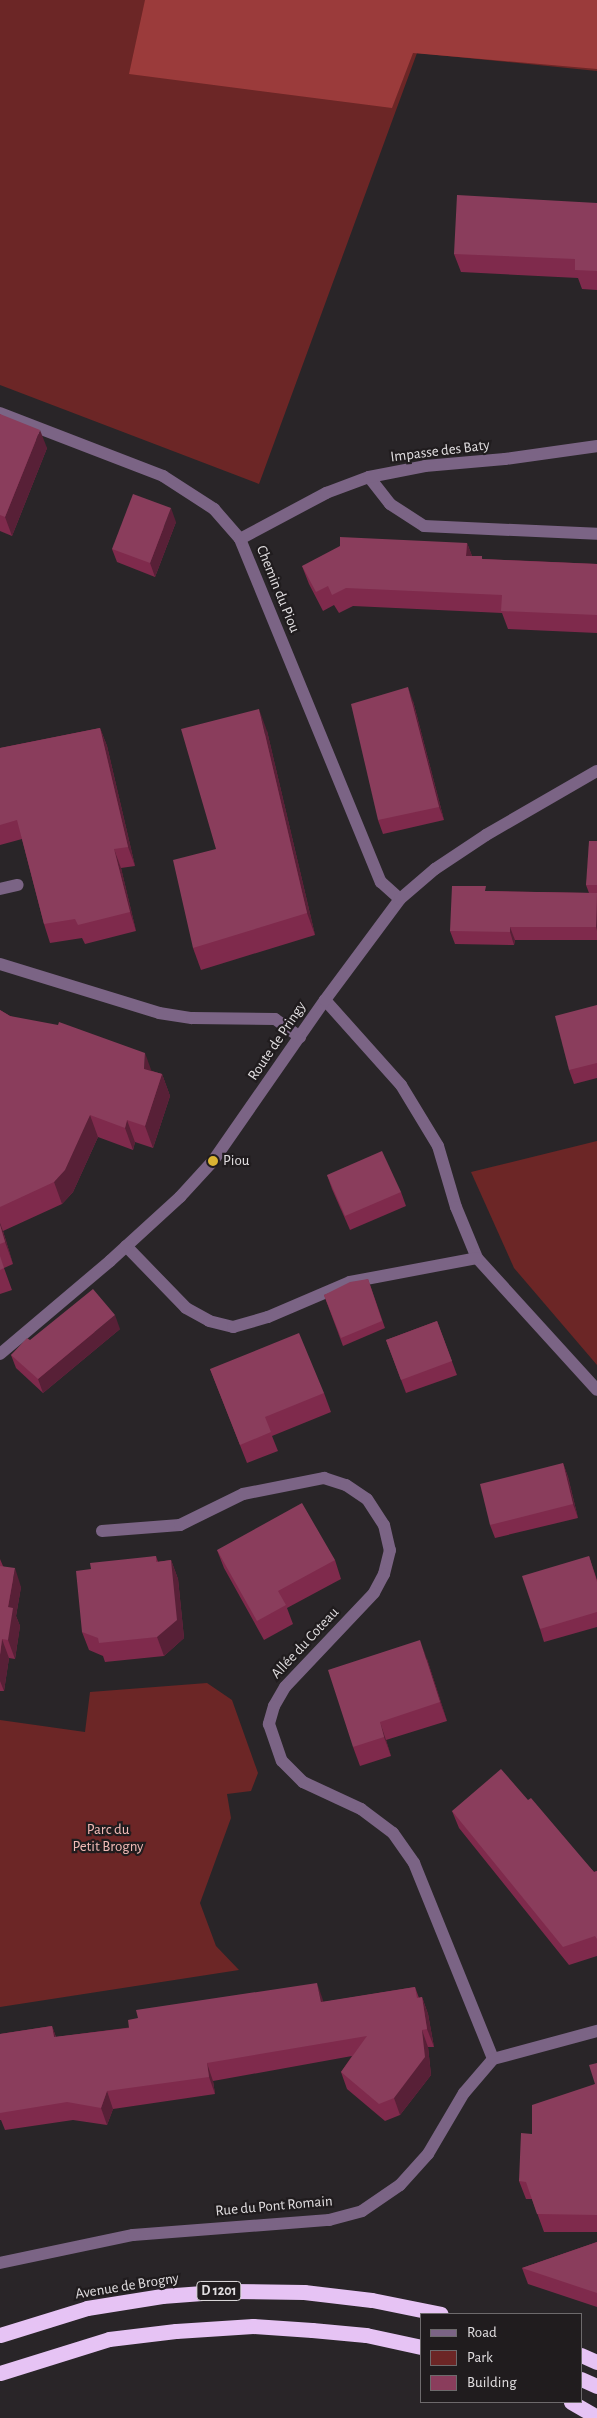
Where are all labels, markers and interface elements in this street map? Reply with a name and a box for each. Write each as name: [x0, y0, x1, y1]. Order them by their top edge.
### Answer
street label: Impasse des Baty: [389, 436, 491, 466]
street label: Chemin du Piou: [252, 543, 304, 635]
street label: Route de Pringy: [244, 998, 310, 1084]
place label: Piou: [223, 1152, 249, 1170]
marker: Piou: [207, 1155, 219, 1167]
street label: Allée du Coteau: [267, 1604, 343, 1682]
park label: Parc du Petit Brogny: [72, 1820, 144, 1855]
street label: Rue du Pont Romain: [215, 2192, 333, 2220]
street label: Avenue de Brogny: [74, 2269, 180, 2303]
road number: D 1201: [195, 2280, 243, 2302]
legend: [420, 2313, 582, 2403]
text: Road: [467, 2325, 497, 2340]
text: Park: [467, 2350, 493, 2365]
text: Building: [467, 2375, 517, 2390]

